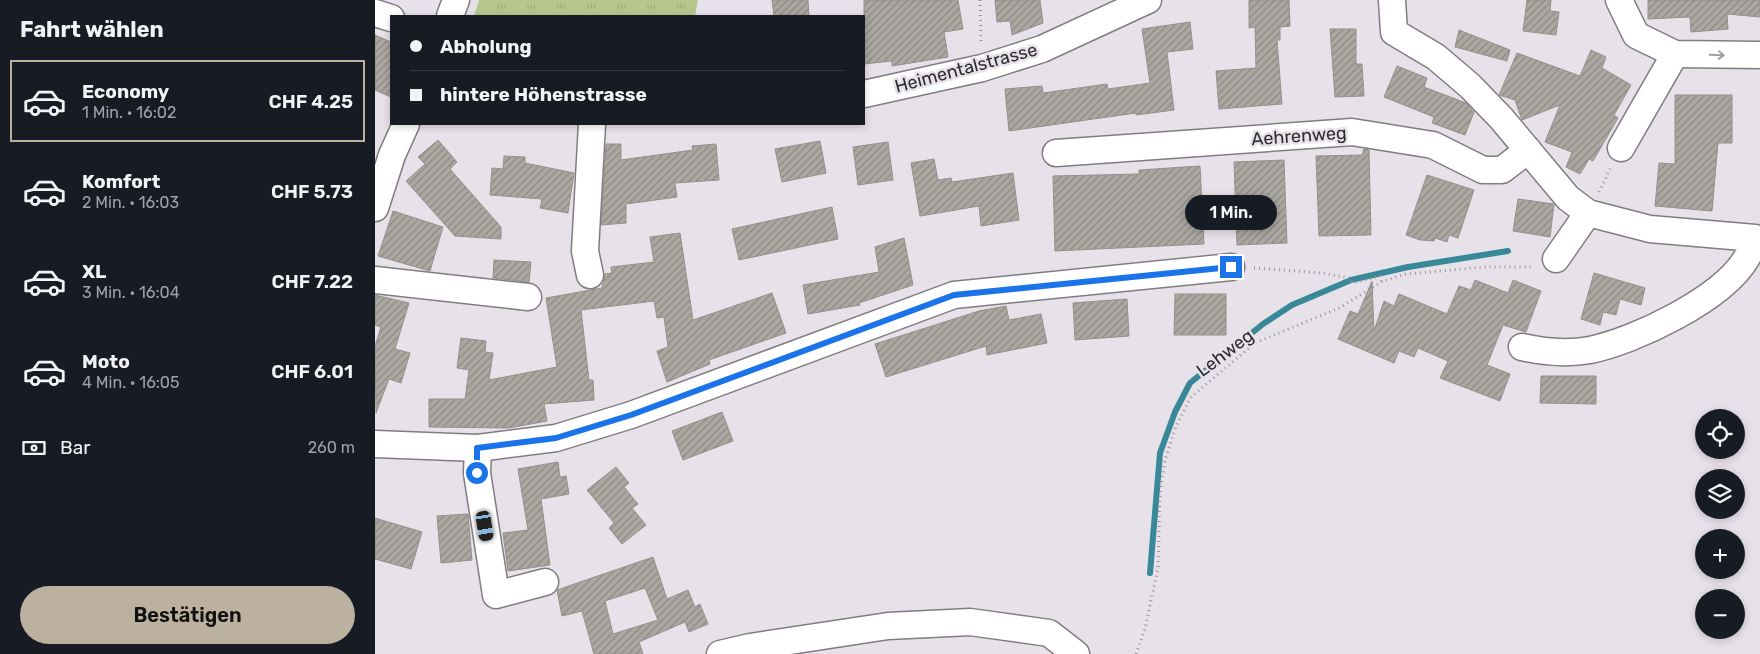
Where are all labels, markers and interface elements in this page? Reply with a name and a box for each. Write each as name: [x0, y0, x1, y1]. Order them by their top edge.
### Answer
text: Fahrt wählen: [20, 16, 164, 43]
text: Abholung: [440, 35, 531, 58]
street label: Heimentalstrasse: [892, 38, 1040, 98]
one-way arrow: [1709, 51, 1725, 60]
icon: car: [22, 79, 67, 124]
text: Economy: [82, 80, 169, 103]
text: hintere Höhenstrasse: [440, 83, 647, 106]
text: CHF 4.25: [269, 90, 353, 113]
text: 1 Min. · 16:02: [82, 103, 176, 122]
street label: Aehrenweg: [1251, 122, 1347, 150]
icon: car: [22, 169, 67, 214]
text: Komfort: [82, 170, 160, 193]
text: CHF 5.73: [271, 180, 353, 203]
text: 2 Min. · 16:03: [82, 193, 179, 212]
callout: 1 Min.: [1185, 194, 1277, 230]
text: 1 Min.: [1209, 203, 1253, 222]
route end: [1220, 256, 1242, 278]
icon: car: [22, 259, 67, 304]
text: XL: [82, 260, 106, 283]
text: CHF 7.22: [272, 270, 353, 293]
text: 3 Min. · 16:04: [82, 283, 180, 302]
street label: Lehweg: [1192, 324, 1258, 382]
icon: car: [22, 349, 67, 394]
text: Moto: [82, 350, 130, 373]
text: CHF 6.01: [271, 360, 353, 383]
text: 4 Min. · 16:05: [82, 373, 180, 392]
map controls: [1695, 409, 1745, 639]
button: locate: [1695, 409, 1745, 459]
icon: cash: [20, 434, 48, 462]
text: Bar: [60, 436, 90, 459]
text: 260 m: [308, 438, 355, 457]
route start: [466, 462, 488, 484]
button: layers: [1695, 469, 1745, 519]
car: [475, 510, 494, 542]
button: +: [1695, 529, 1745, 579]
button: Bestätigen: [20, 586, 355, 644]
button: −: [1695, 589, 1745, 639]

